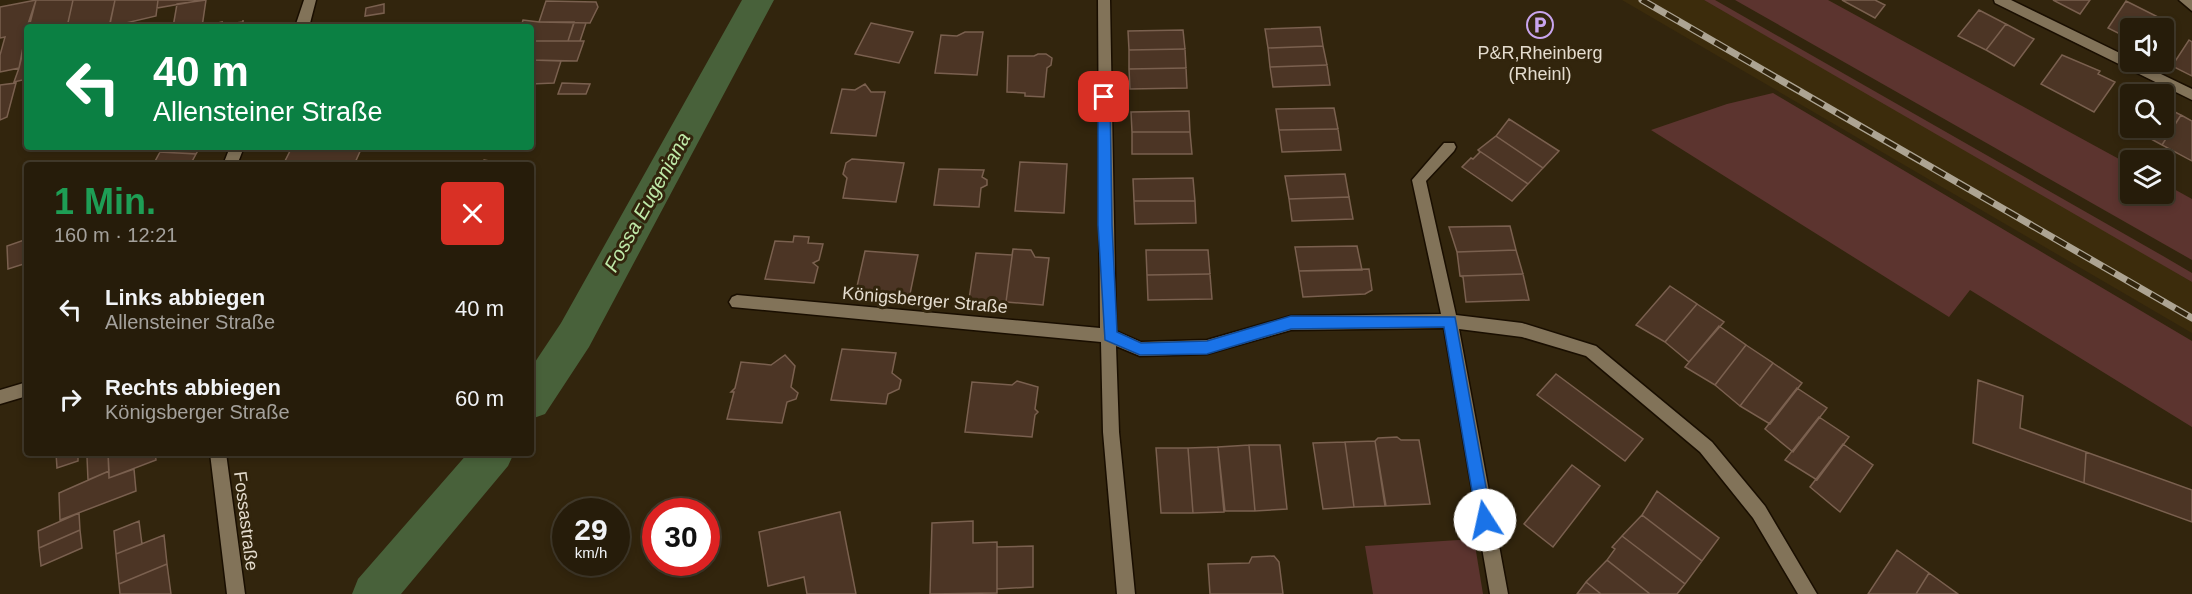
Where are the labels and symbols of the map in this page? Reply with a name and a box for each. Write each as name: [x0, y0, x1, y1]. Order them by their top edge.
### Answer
parking icon: P&R,Rheinberg (Rheinl): [1525, 10, 1555, 40]
place label: P&R,Rheinberg (Rheinl): [1477, 43, 1603, 84]
pin: [1078, 71, 1129, 122]
water label: Fossa Eugeniana: [600, 129, 694, 275]
street label: Königsberger Straße: [841, 283, 1009, 317]
street label: Fossastraße: [230, 470, 262, 572]
position arrow: [1453, 488, 1517, 552]
speed limit sign: 30: [642, 498, 720, 576]

